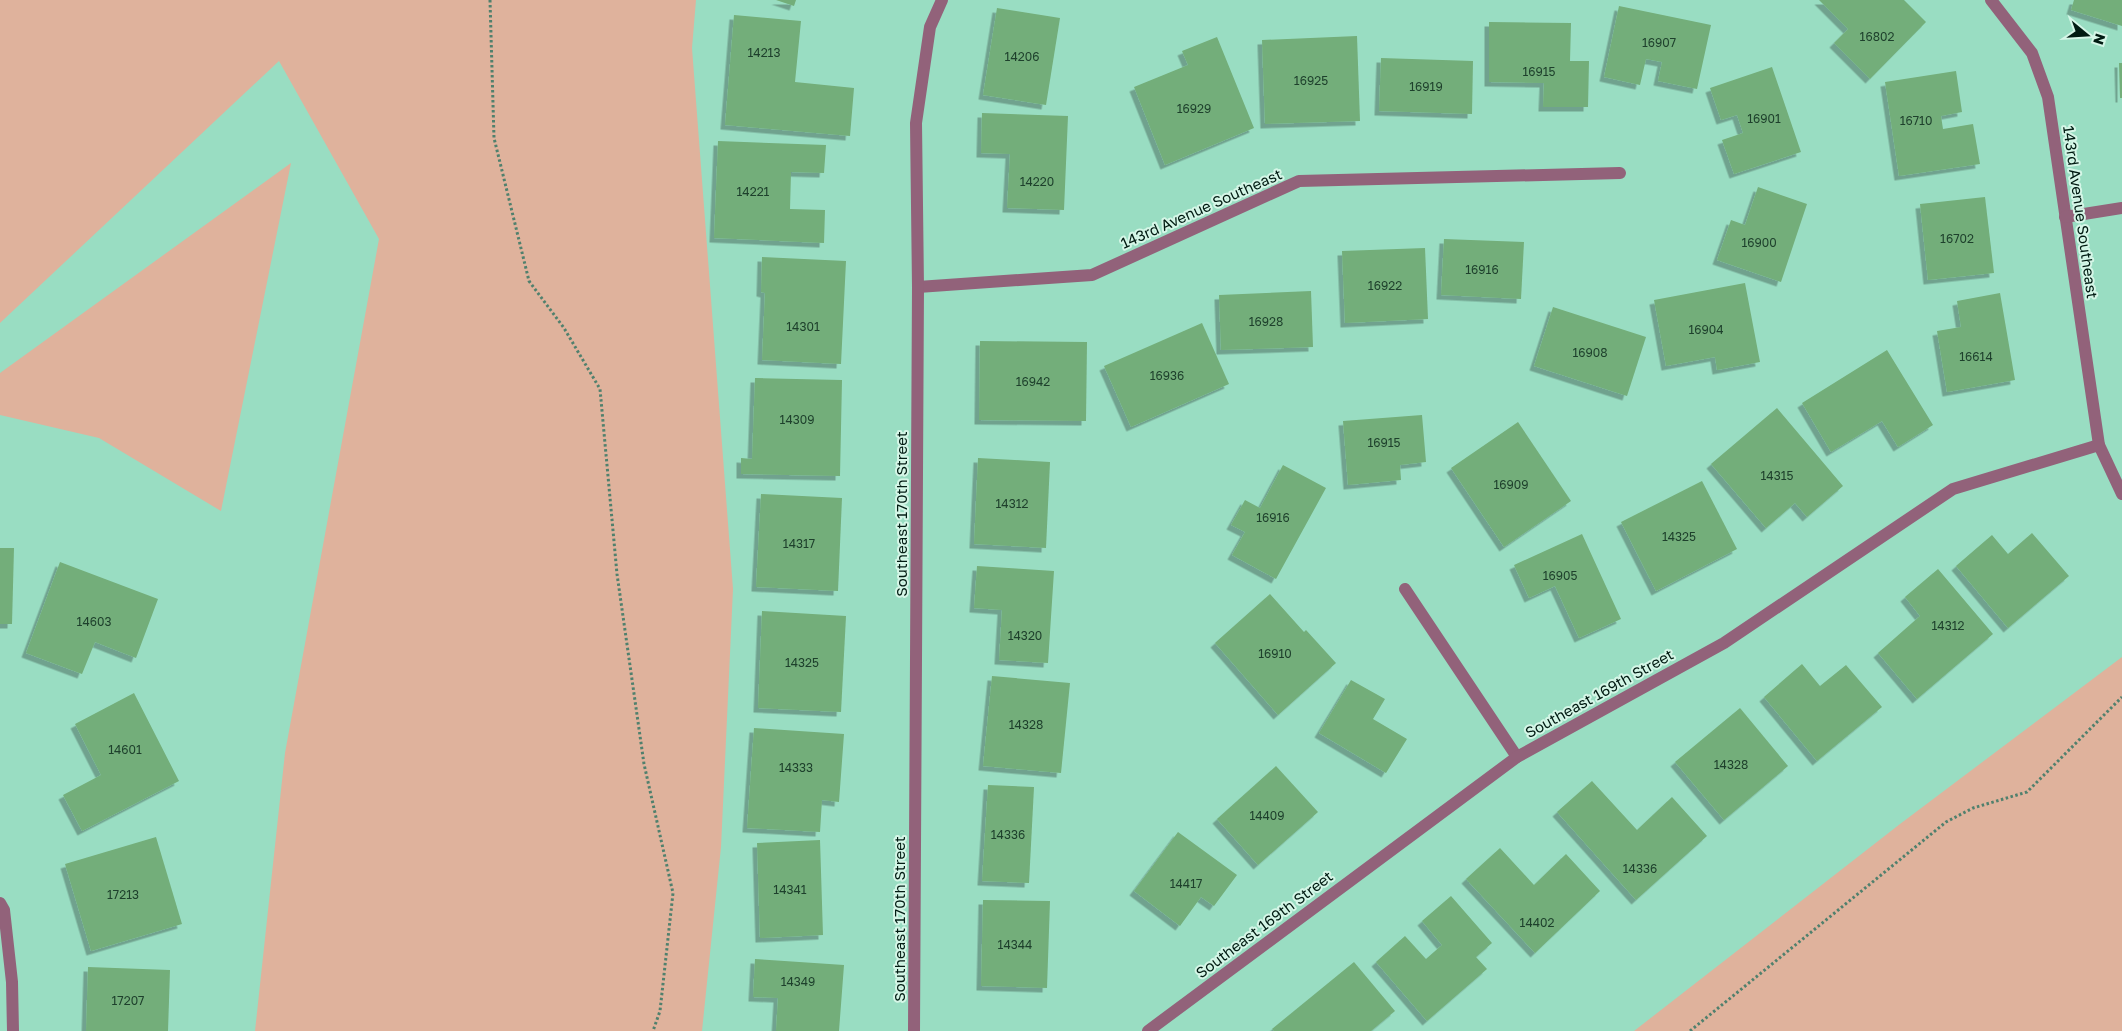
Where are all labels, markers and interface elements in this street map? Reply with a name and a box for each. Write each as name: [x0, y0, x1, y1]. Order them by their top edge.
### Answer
north arrow: [2062, 10, 2112, 60]
house number: 16802: [1860, 29, 1894, 44]
text: N: [2090, 31, 2110, 47]
house number: 16907: [1642, 35, 1676, 50]
house number: 14213: [748, 45, 780, 60]
house number: 14206: [1005, 49, 1039, 64]
house number: 16915: [1522, 64, 1556, 79]
house number: 16925: [1294, 73, 1328, 88]
house number: 16919: [1409, 79, 1443, 94]
house number: 16929: [1177, 101, 1211, 116]
house number: 16901: [1747, 111, 1781, 126]
house number: 16710: [1900, 113, 1932, 128]
street label: 143rd Avenue Southeast: [2060, 124, 2102, 300]
street label: 143rd Avenue Southeast: [1118, 164, 1284, 252]
house number: 14220: [1020, 174, 1054, 189]
house number: 14221: [737, 184, 770, 199]
house number: 16702: [1940, 231, 1974, 246]
house number: 16900: [1741, 235, 1777, 250]
house number: 16916: [1465, 262, 1499, 277]
house number: 16922: [1368, 278, 1402, 293]
house number: 16928: [1249, 314, 1283, 329]
house number: 14301: [786, 319, 820, 334]
house number: 16904: [1688, 322, 1724, 337]
house number: 16908: [1572, 345, 1608, 360]
house number: 16614: [1959, 349, 1993, 364]
house number: 16936: [1150, 368, 1184, 383]
house number: 16942: [1016, 374, 1050, 389]
house number: 14309: [780, 412, 814, 427]
street label: Southeast 170th Street: [892, 431, 910, 597]
house number: 16915: [1367, 435, 1401, 450]
house number: 14315: [1761, 468, 1794, 483]
house number: 16909: [1493, 477, 1529, 492]
house number: 14312: [996, 496, 1029, 511]
house number: 16916: [1256, 510, 1290, 525]
house number: 14325: [1662, 529, 1696, 544]
house number: 14317: [783, 536, 815, 551]
house number: 16905: [1543, 568, 1577, 583]
house number: 14603: [77, 614, 111, 629]
house number: 14312: [1932, 618, 1965, 633]
house number: 14320: [1008, 628, 1042, 643]
street label: Southeast 169th Street: [1522, 645, 1676, 741]
house number: 16910: [1258, 646, 1292, 661]
house number: 14325: [785, 655, 819, 670]
house number: 14328: [1009, 717, 1043, 732]
house number: 14601: [108, 742, 142, 757]
house number: 14328: [1714, 757, 1748, 772]
house number: 14333: [779, 760, 813, 775]
house number: 14409: [1249, 808, 1285, 823]
house number: 14336: [991, 827, 1025, 842]
street label: Southeast 170th Street: [890, 836, 908, 1002]
house number: 14336: [1623, 861, 1657, 876]
street label: Southeast 169th Street: [1192, 867, 1336, 981]
house number: 14417: [1170, 876, 1202, 891]
house number: 14341: [773, 882, 807, 897]
house number: 17213: [107, 887, 139, 902]
house number: 14402: [1520, 915, 1554, 930]
house number: 14344: [998, 937, 1032, 952]
house number: 14349: [781, 974, 815, 989]
house number: 17207: [112, 993, 144, 1008]

